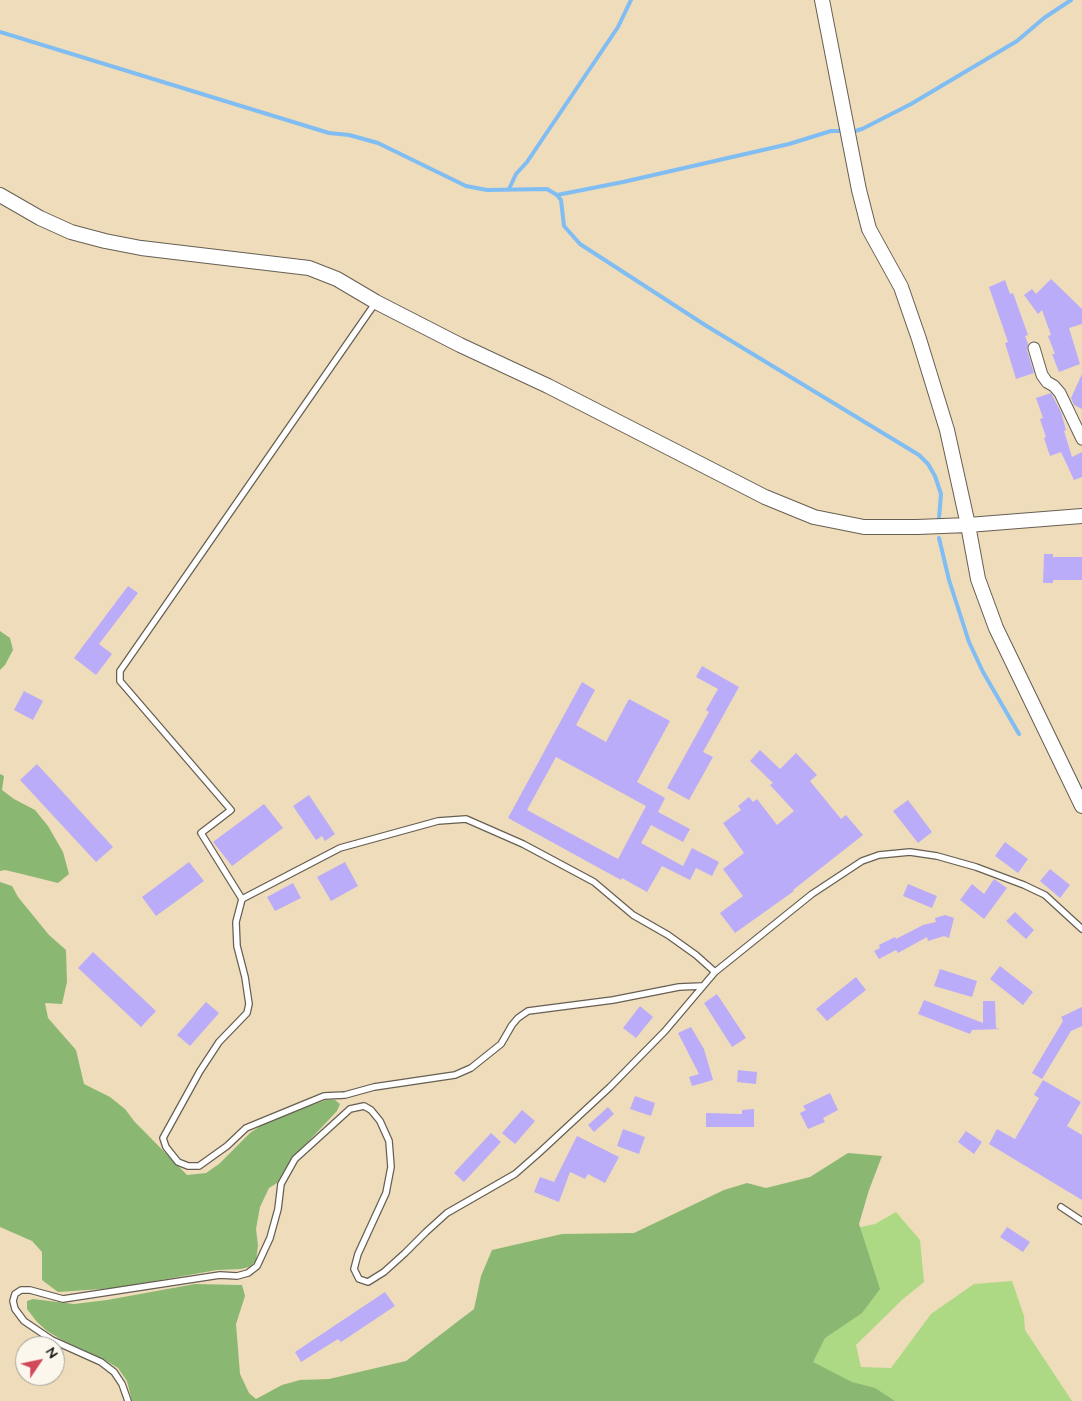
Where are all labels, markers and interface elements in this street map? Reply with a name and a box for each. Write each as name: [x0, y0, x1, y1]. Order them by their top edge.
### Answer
north arrow: [15, 1336, 65, 1386]
text: N: [41, 1344, 62, 1362]

